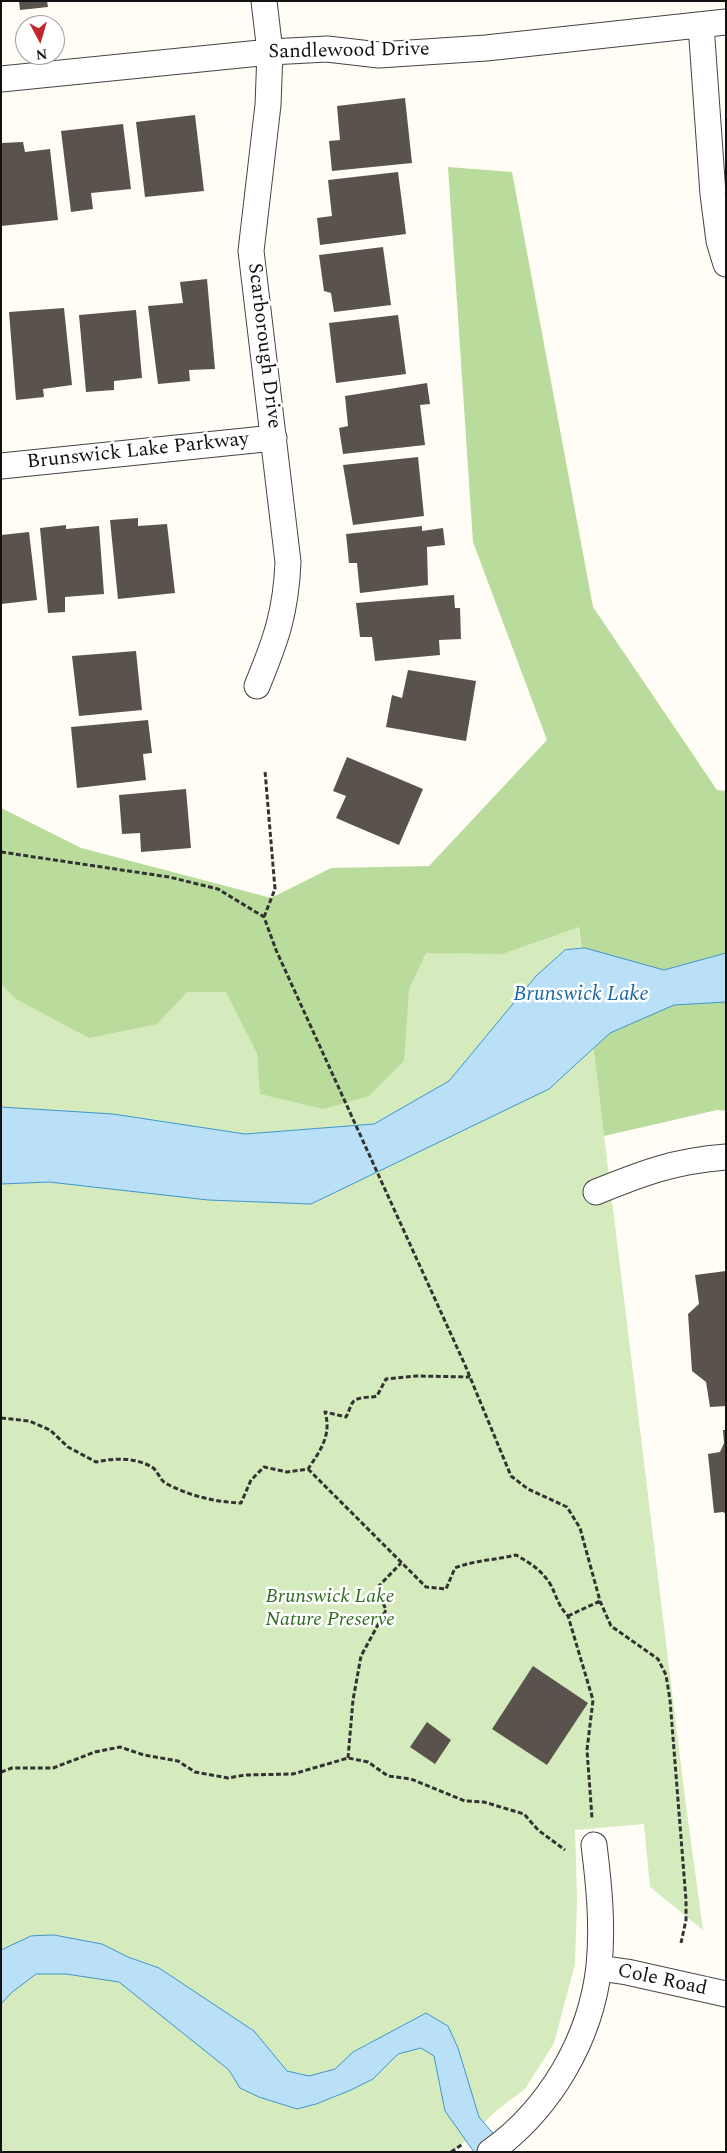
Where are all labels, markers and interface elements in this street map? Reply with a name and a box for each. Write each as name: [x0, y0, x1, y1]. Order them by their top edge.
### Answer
north arrow: [15, 15, 65, 65]
street label: Sandlewood Drive: [268, 39, 430, 65]
text: N: [35, 43, 48, 65]
street label: Scarborough Drive: [241, 262, 285, 430]
street label: Brunswick Lake Parkway: [26, 428, 250, 476]
water label: Brunswick Lake: [513, 983, 649, 1009]
park label: Brunswick Lake Nature Preserve: [265, 1586, 395, 1633]
street label: Cole Road: [615, 1960, 709, 2002]

